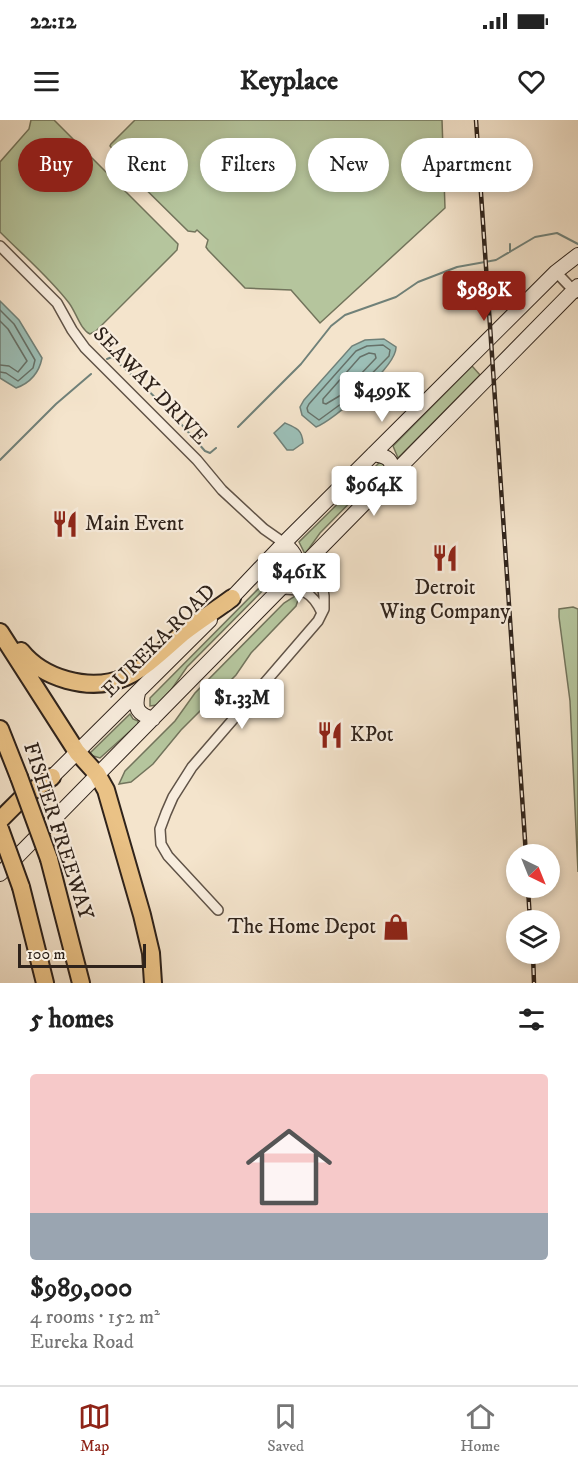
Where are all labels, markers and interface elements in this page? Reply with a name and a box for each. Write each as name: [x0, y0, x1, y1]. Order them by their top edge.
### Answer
text: 22:12: [30, 8, 76, 35]
text: Keyplace: [240, 64, 338, 98]
icon: menu: [30, 65, 63, 98]
icon: heart: [515, 65, 548, 98]
chip: Buy: [18, 138, 93, 192]
chip: Rent: [105, 138, 188, 192]
chip: Filters: [200, 138, 296, 192]
chip: New: [308, 138, 389, 192]
chip: Apartment: [401, 138, 533, 192]
pin: $989K: [442, 271, 526, 322]
text: $989K: [457, 278, 511, 303]
street label: SEAWAY DRIVE: [87, 322, 213, 451]
pin: $499K: [340, 372, 424, 423]
text: $499K: [354, 379, 410, 404]
pin: $964K: [332, 466, 416, 517]
text: $964K: [346, 473, 402, 498]
restaurant icon: Main Event: [50, 509, 80, 539]
place label: Main Event: [85, 511, 184, 537]
restaurant icon: Detroit Wing Company: [430, 543, 460, 573]
pin: $461K: [257, 553, 341, 604]
text: $461K: [272, 560, 326, 585]
place label: Detroit Wing Company: [379, 575, 511, 625]
street label: EUREKA ROAD: [97, 579, 221, 703]
pin: $1.33M: [193, 679, 291, 730]
text: $1.33M: [214, 686, 270, 711]
restaurant icon: KPot: [315, 720, 345, 750]
place label: KPot: [350, 722, 394, 748]
street label: FISHER FREEWAY: [17, 739, 99, 924]
north arrow: [506, 844, 560, 898]
map controls: [506, 844, 560, 964]
button: layers: [506, 910, 560, 964]
shop icon: The Home Depot: [381, 912, 411, 942]
place label: The Home Depot: [228, 914, 376, 940]
scale bar: [18, 941, 146, 968]
text: 100 m: [27, 944, 66, 964]
text: 5 homes: [30, 1003, 114, 1036]
icon: filters: [515, 1003, 548, 1036]
icon: home: [235, 1113, 343, 1221]
text: $989,000: [30, 1272, 132, 1305]
text: 4 rooms · 152 m²: [30, 1305, 160, 1330]
text: Eureka Road: [30, 1330, 134, 1355]
tab: Map: [78, 1400, 111, 1456]
tab: Saved: [267, 1400, 304, 1456]
tab: Home: [460, 1400, 500, 1456]

